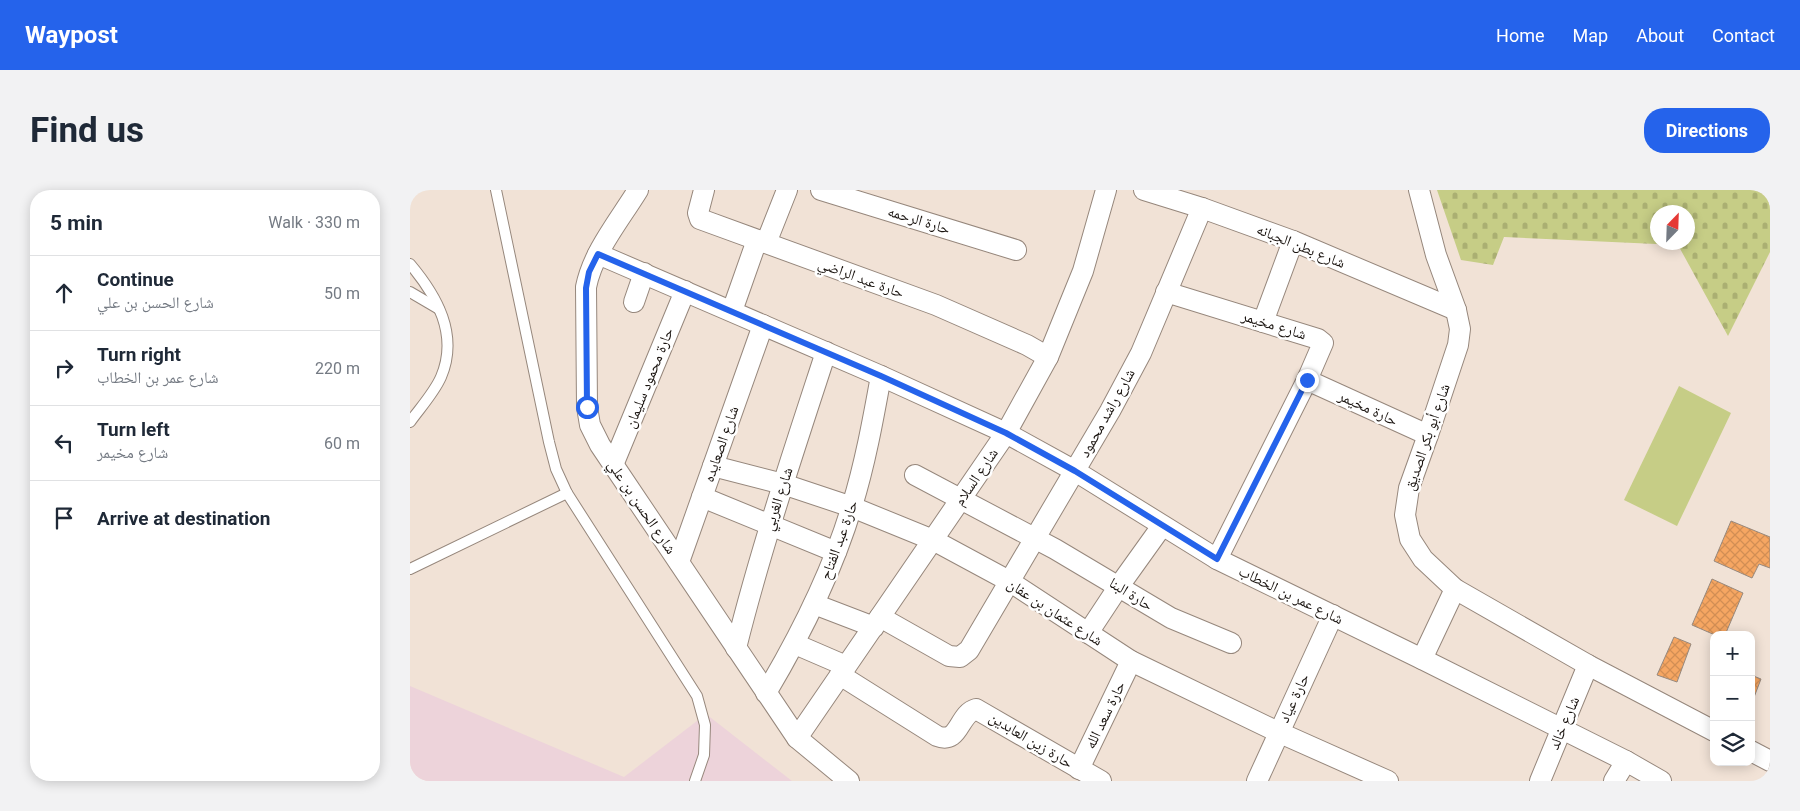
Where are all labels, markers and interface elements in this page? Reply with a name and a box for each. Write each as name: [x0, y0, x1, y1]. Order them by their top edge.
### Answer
text: Waypost: [25, 21, 118, 49]
text: Home: [1496, 25, 1545, 46]
text: Map: [1573, 25, 1608, 46]
text: About: [1636, 25, 1684, 46]
text: Contact: [1712, 25, 1775, 46]
button: Directions: [1644, 108, 1770, 153]
text: Find us: [30, 110, 144, 151]
street label: حارة الرحمه: [886, 202, 953, 238]
north arrow: [1650, 205, 1695, 250]
text: 5 min: [50, 211, 103, 235]
text: Walk · 330 m: [268, 213, 360, 232]
street label: شارع بطن الجبانه: [1254, 220, 1348, 273]
street label: حارة عبد الراضي: [815, 254, 907, 305]
text: Continue: [97, 268, 174, 291]
icon: ahead: [50, 279, 78, 307]
text: 50 m: [324, 284, 360, 303]
text: شارع الحسن بن علي: [97, 293, 214, 312]
street label: شارع مخيمر: [1238, 306, 1309, 344]
street label: حارة محمود سليمان: [621, 325, 678, 431]
text: Turn right: [97, 343, 181, 366]
icon: right: [50, 354, 78, 382]
text: 220 m: [315, 359, 360, 378]
street label: شارع راشد محمود: [1075, 365, 1140, 461]
text: شارع عمر بن الخطاب: [97, 368, 219, 387]
route end: [1296, 369, 1319, 392]
street label: شارع أبو بكر الصديق: [1400, 381, 1455, 493]
street label: حارة مخيمر: [1335, 386, 1401, 430]
route start: [576, 396, 599, 419]
street label: شارع الصعايده: [700, 404, 743, 485]
text: Turn left: [97, 418, 170, 441]
icon: left: [50, 429, 78, 457]
text: 60 m: [324, 434, 360, 453]
text: شارع مخيمر: [97, 443, 168, 462]
street label: شارع السلام: [950, 445, 1003, 510]
street label: شارع الحسن بن علي: [602, 457, 680, 559]
street label: شارع الغربي: [759, 465, 799, 534]
street label: حارة عبد الفتاح: [816, 497, 863, 582]
icon: arrive: [50, 504, 78, 532]
text: Arrive at destination: [97, 507, 270, 530]
street label: شارع عمر بن الخطاب: [1235, 562, 1346, 629]
street label: شارع عثمان بن عفان: [1003, 574, 1106, 650]
street label: حارة البنا: [1106, 574, 1157, 615]
map controls: [1710, 631, 1755, 766]
button: +: [1710, 631, 1755, 676]
street label: حارة عياد: [1275, 670, 1313, 725]
button: −: [1710, 676, 1755, 721]
street label: حارة سعد الله: [1081, 678, 1129, 752]
street label: شارع خالد: [1545, 694, 1584, 753]
street label: حارة زين العابدين: [985, 708, 1076, 773]
button: layers: [1710, 721, 1755, 766]

